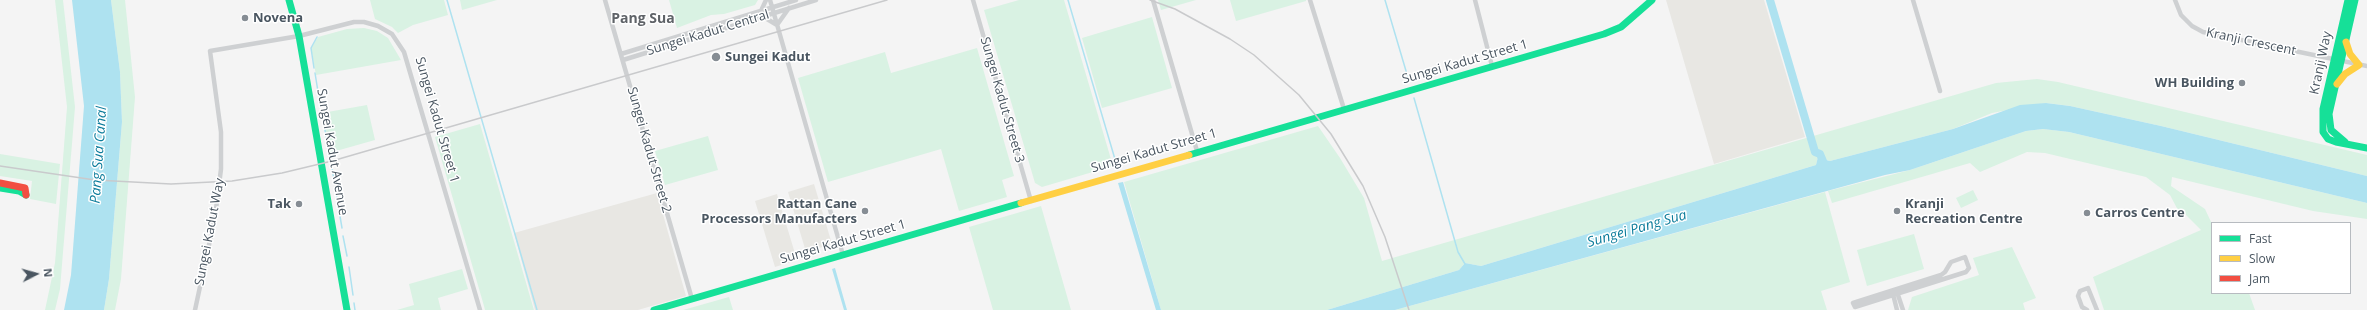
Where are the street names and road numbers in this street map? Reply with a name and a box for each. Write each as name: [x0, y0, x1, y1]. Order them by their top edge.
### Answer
street label: Sungei Kadut Central: [645, 7, 771, 59]
street label: Kranji Crescent: [2205, 25, 2297, 59]
street label: Kranji Way: [2307, 30, 2335, 96]
street label: Sungei Kadut Street 3: [977, 35, 1027, 165]
street label: Sungei Kadut Street 1: [1400, 37, 1530, 87]
street label: Sungei Kadut Street 1: [412, 55, 462, 185]
street label: Sungei Kadut Street 2: [624, 85, 674, 215]
street label: Sungei Kadut Avenue: [313, 87, 351, 217]
street label: Sungei Kadut Street 1: [1089, 126, 1219, 176]
street label: Sungei Kadut Way: [192, 177, 228, 287]
street label: Sungei Kadut Street 1: [778, 217, 908, 267]

